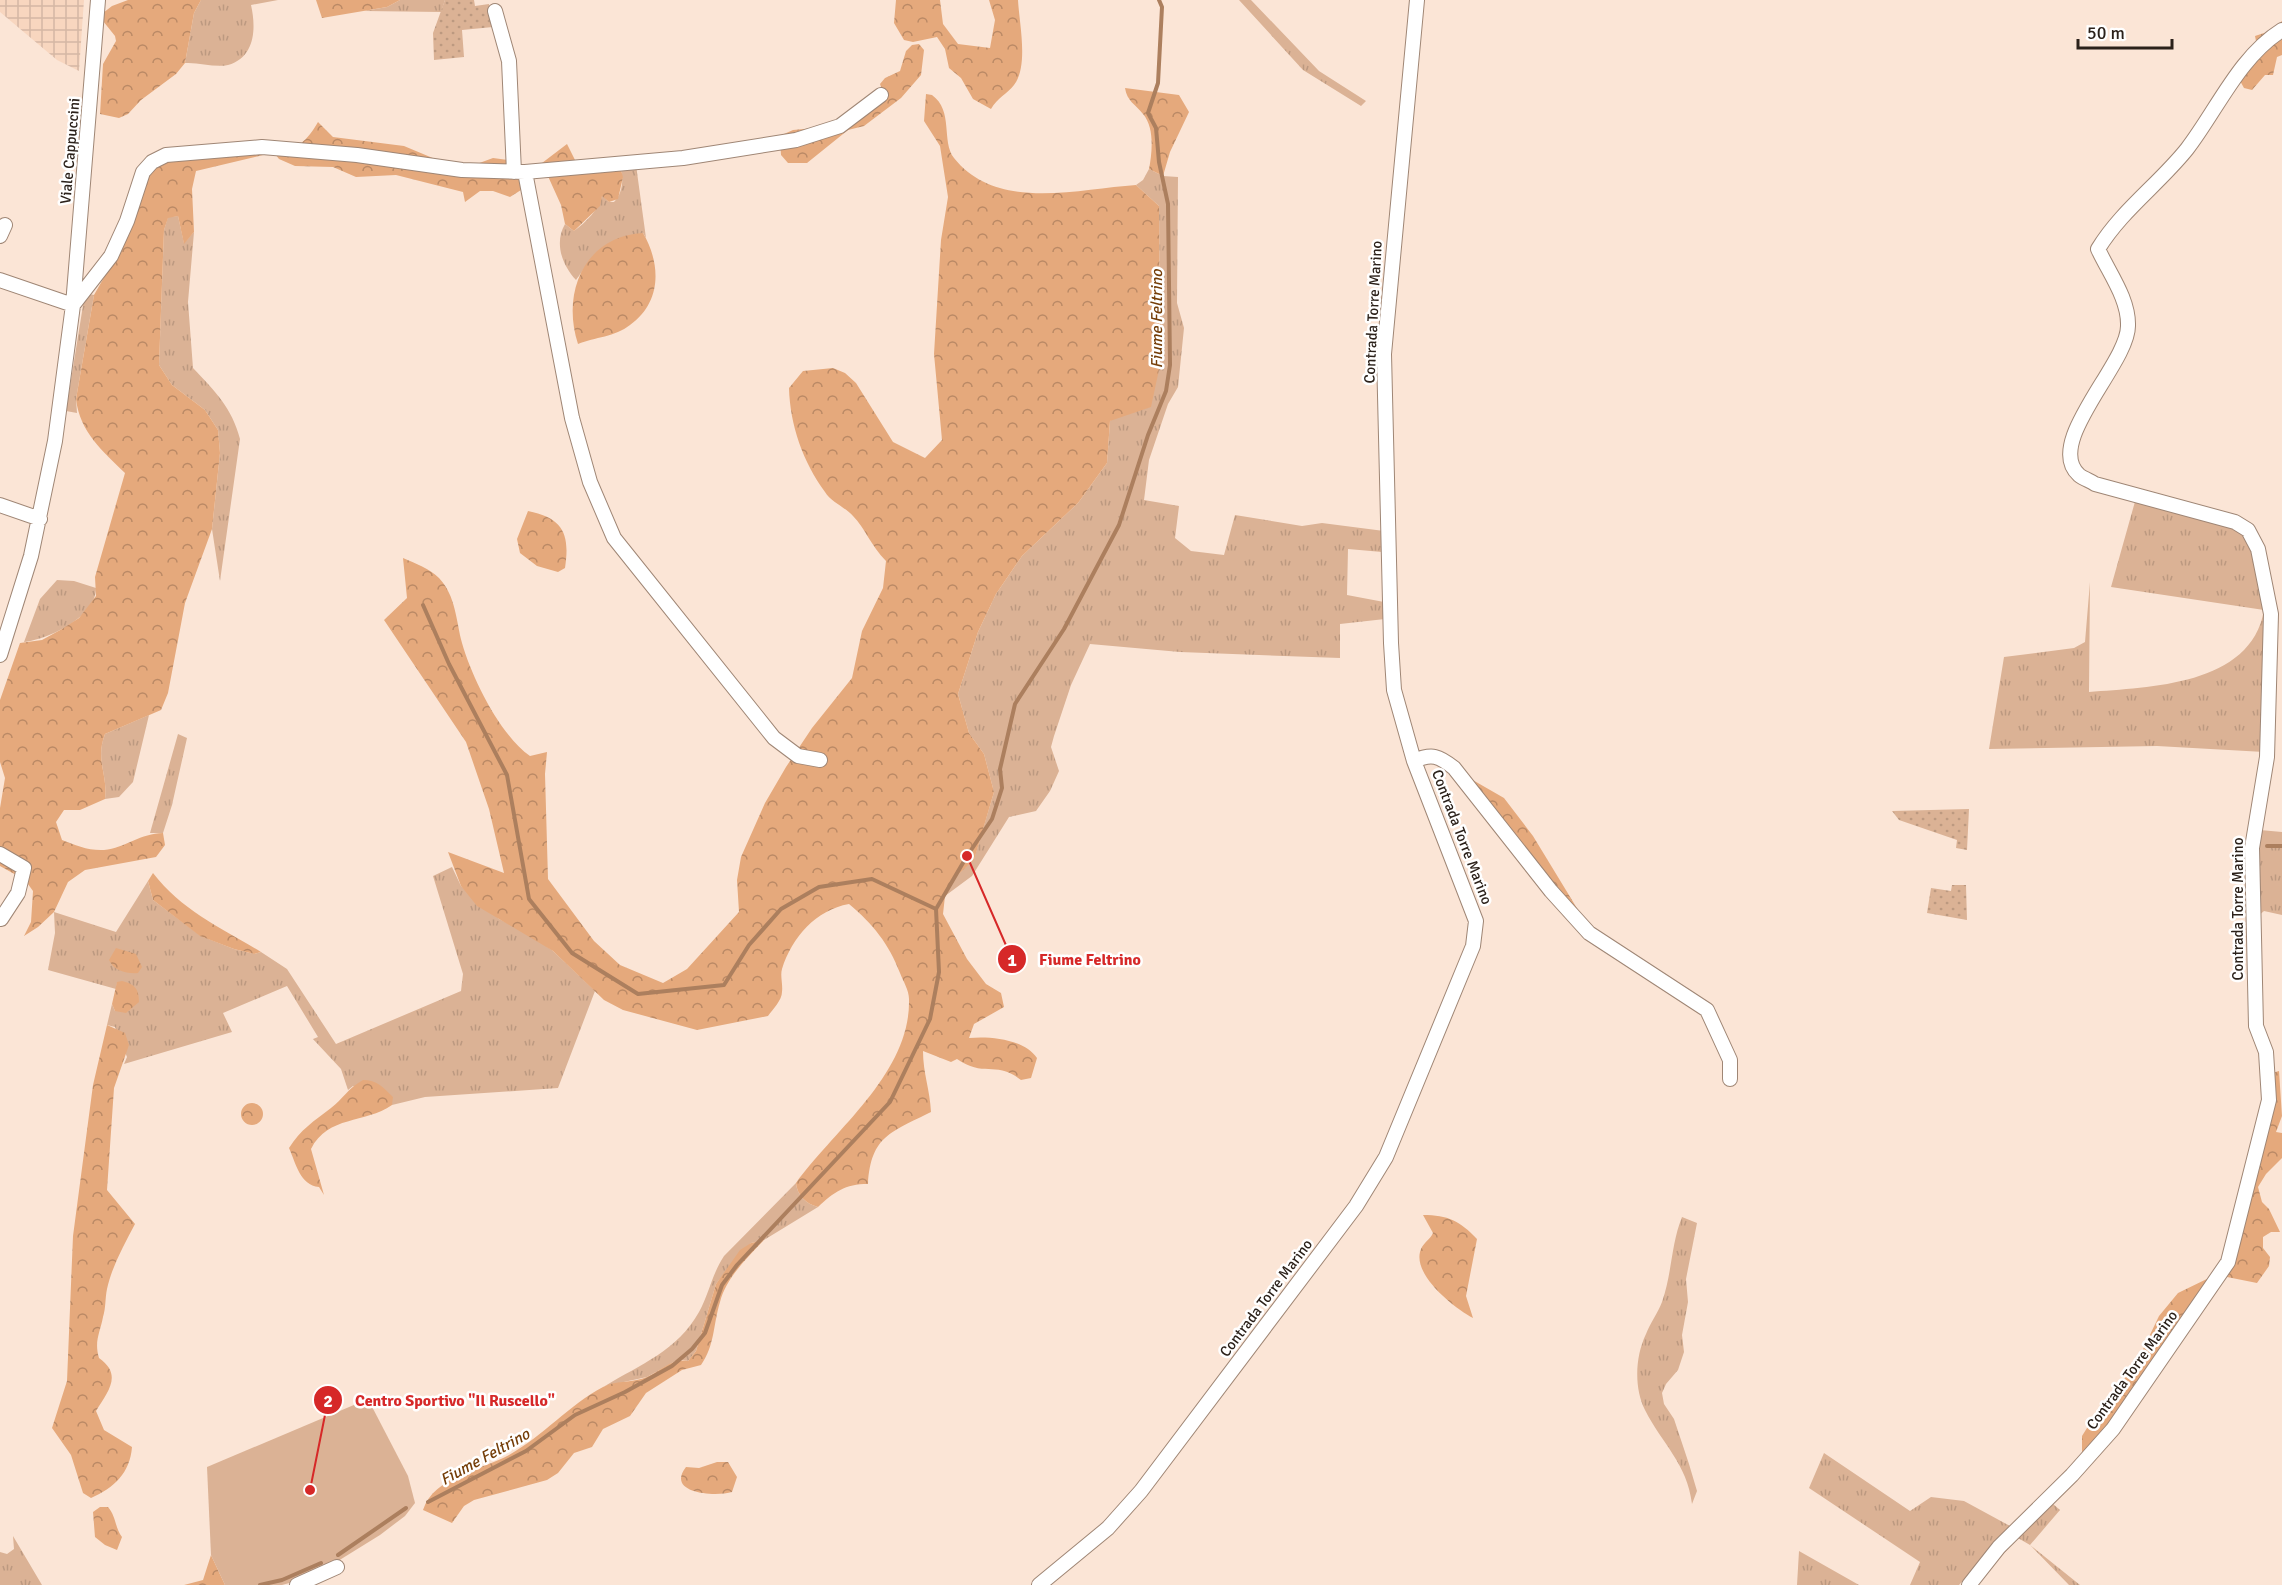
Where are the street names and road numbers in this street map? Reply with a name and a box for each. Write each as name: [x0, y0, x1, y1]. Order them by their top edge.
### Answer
street label: Viale Cappuccini: [56, 97, 84, 205]
street label: Contrada Torre Marino: [1360, 240, 1386, 384]
street label: Contrada Torre Marino: [1428, 767, 1496, 907]
street label: Contrada Torre Marino: [2229, 837, 2247, 981]
street label: Contrada Torre Marino: [1216, 1235, 1316, 1361]
street label: Contrada Torre Marino: [2083, 1307, 2181, 1433]

